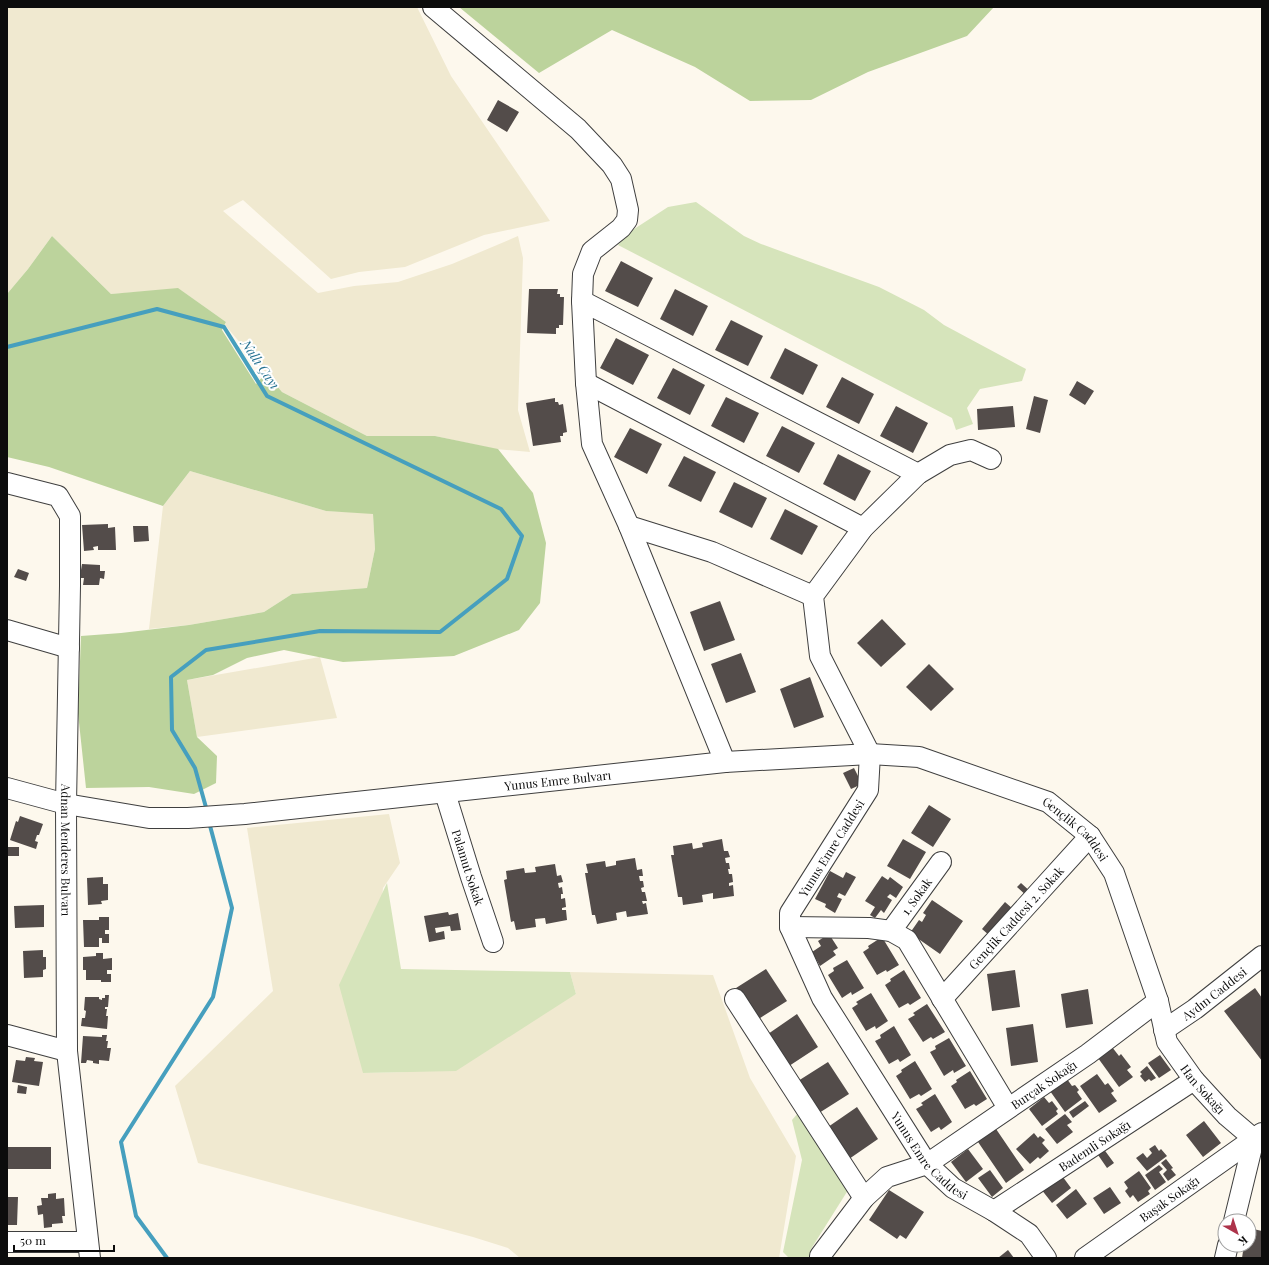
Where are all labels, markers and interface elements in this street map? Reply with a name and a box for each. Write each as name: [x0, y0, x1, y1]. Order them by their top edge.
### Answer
water label: Nallı Çayı: [238, 335, 284, 392]
street label: Yunus Emre Bulvarı: [503, 766, 612, 794]
street label: Adnan Menderes Bulvarı: [58, 783, 74, 917]
street label: Gençlik Caddesi: [1041, 793, 1112, 865]
street label: Yunus Emre Caddesi: [794, 796, 868, 900]
street label: Palamut Sokak: [449, 827, 488, 908]
street label: Gençlik Caddesi 2. Sokak: [965, 862, 1067, 973]
street label: 1. Sokak: [897, 874, 935, 918]
street label: Aydın Caddesi: [1178, 963, 1250, 1024]
street label: Burçak Sokağı: [1008, 1056, 1080, 1112]
street label: Han Sokağı: [1177, 1061, 1229, 1117]
street label: Yunus Emre Caddesi: [887, 1108, 971, 1203]
street label: Bademli Sokağı: [1056, 1116, 1134, 1175]
street label: Başak Sokağı: [1136, 1172, 1203, 1225]
north arrow: [1217, 1213, 1257, 1253]
scale bar: [14, 1227, 114, 1253]
text: 50 m: [20, 1232, 46, 1248]
text: K: [1236, 1233, 1251, 1250]

